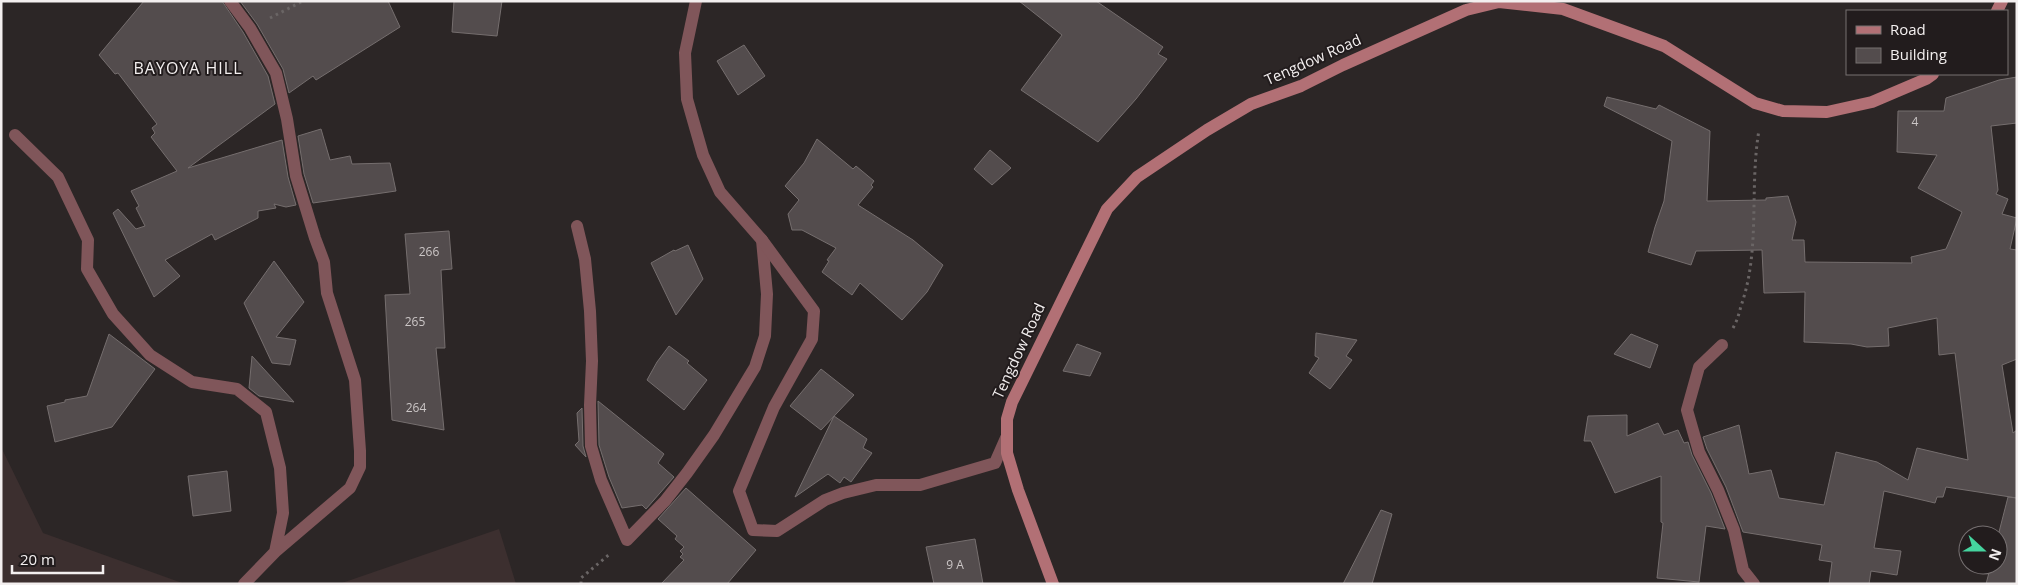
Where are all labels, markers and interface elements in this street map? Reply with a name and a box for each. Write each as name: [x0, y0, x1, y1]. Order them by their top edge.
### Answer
legend: [1846, 10, 2008, 75]
text: Road: [1890, 19, 1926, 39]
street label: Tengdow Road: [1261, 29, 1364, 89]
text: Building: [1890, 44, 1947, 64]
district label: BAYOYA HILL: [133, 57, 243, 79]
house number: 4: [1912, 113, 1919, 130]
house number: 266: [419, 243, 439, 260]
street label: Tengdow Road: [987, 299, 1049, 402]
house number: 265: [405, 313, 425, 330]
house number: 264: [406, 399, 426, 416]
north arrow: [1958, 525, 2008, 575]
scale bar: [12, 542, 104, 574]
text: N: [1985, 546, 2007, 564]
text: 20 m: [20, 549, 55, 569]
house number: 9 A: [946, 556, 964, 573]

